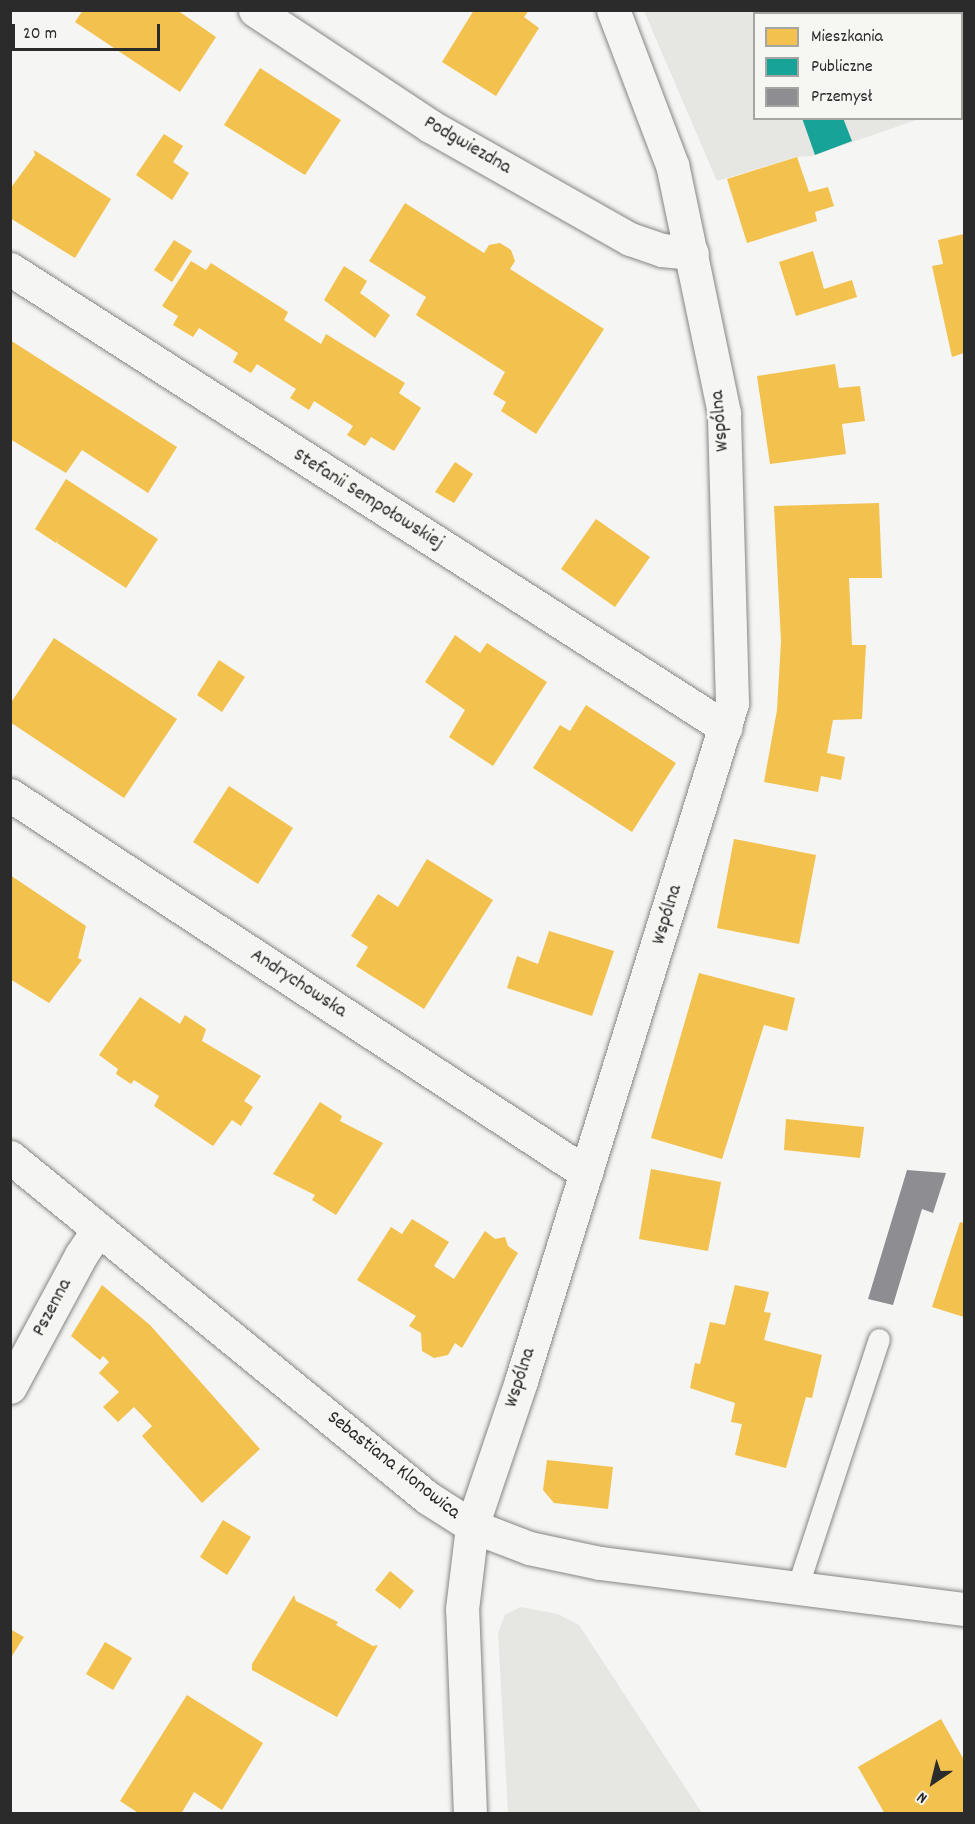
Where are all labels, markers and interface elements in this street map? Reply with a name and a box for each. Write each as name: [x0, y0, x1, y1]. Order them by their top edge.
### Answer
scale bar: [15, 12, 164, 50]
legend: [753, 12, 963, 120]
text: 20 m: [23, 22, 57, 47]
text: Mieszkania: [811, 25, 883, 50]
text: Publiczne: [811, 55, 873, 80]
text: Przemysł: [811, 85, 872, 110]
street label: Podgwiezdna: [419, 111, 515, 181]
street label: Wspólna: [706, 389, 736, 453]
street label: Stefanii Sempołowskiej: [288, 444, 448, 556]
street label: Wspólna: [648, 882, 688, 948]
street label: Andrychowska: [245, 944, 351, 1024]
street label: Pszenna: [28, 1275, 78, 1341]
street label: Wspólna: [500, 1345, 542, 1411]
street label: Sebastiana Klonowica: [322, 1406, 464, 1526]
north arrow: [903, 1752, 963, 1812]
text: N: [913, 1785, 932, 1809]

